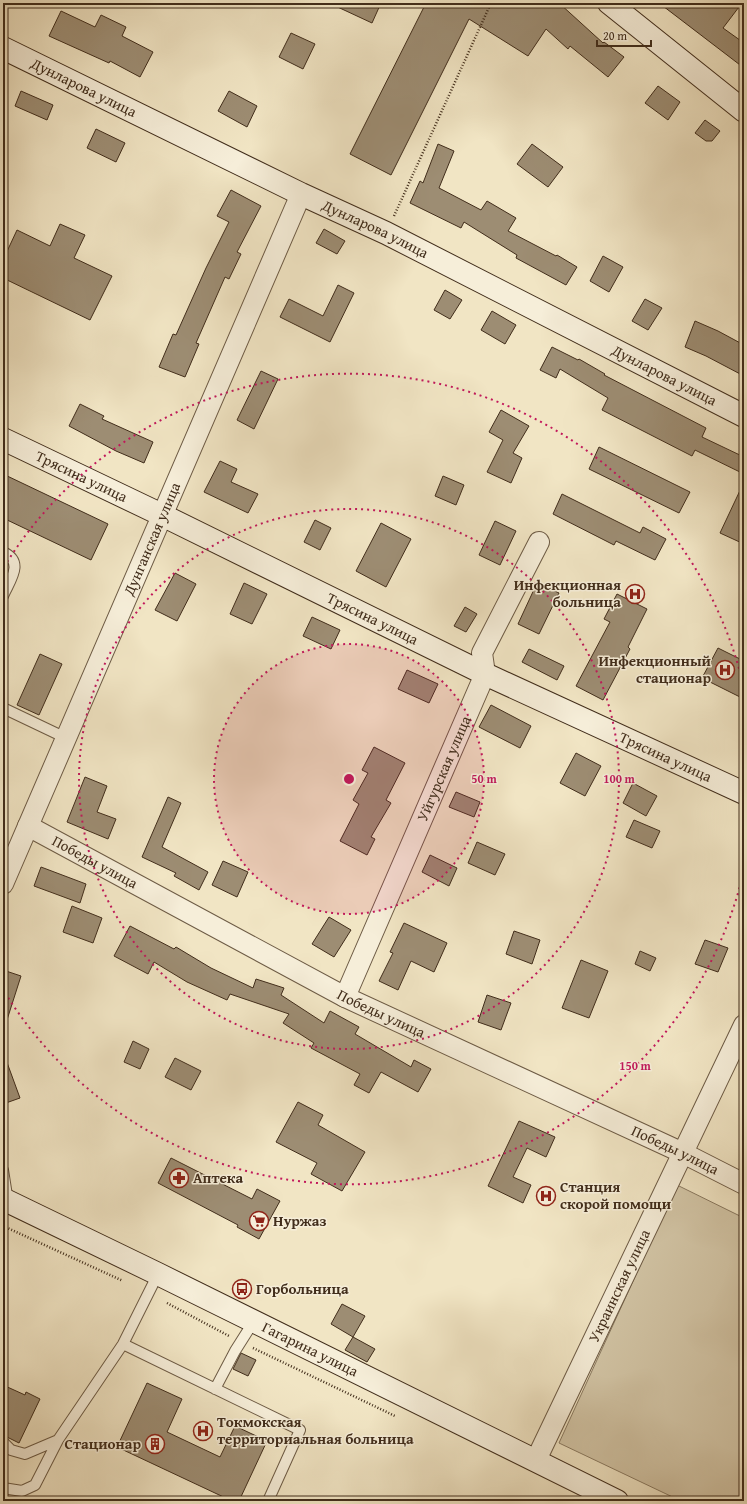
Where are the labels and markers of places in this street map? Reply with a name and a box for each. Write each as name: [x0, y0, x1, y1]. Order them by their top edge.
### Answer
place label: Инфекционная больница: [514, 574, 621, 612]
hospital icon: Инфекционная больница: [624, 583, 646, 605]
place label: Инфекционный стационар: [598, 650, 712, 688]
hospital icon: Инфекционный стационар: [714, 659, 736, 681]
centre of rings: [342, 772, 356, 786]
pharmacy icon: Аптека: [168, 1167, 190, 1189]
place label: Аптека: [193, 1167, 243, 1188]
place label: Станция скорой помощи: [560, 1176, 672, 1214]
hospital icon: Станция скорой помощи: [535, 1185, 557, 1207]
supermarket icon: Нуржаз: [248, 1210, 270, 1232]
place label: Нуржаз: [273, 1210, 327, 1231]
bus stop icon: Горбольница: [231, 1278, 253, 1300]
place label: Горбольница: [256, 1278, 349, 1299]
place label: Токмокская территориальная больница: [217, 1411, 414, 1449]
hospital icon: Токмокская территориальная больница: [192, 1420, 214, 1442]
place label: Cтационар: [64, 1433, 141, 1454]
building icon: Cтационар: [144, 1433, 166, 1455]

